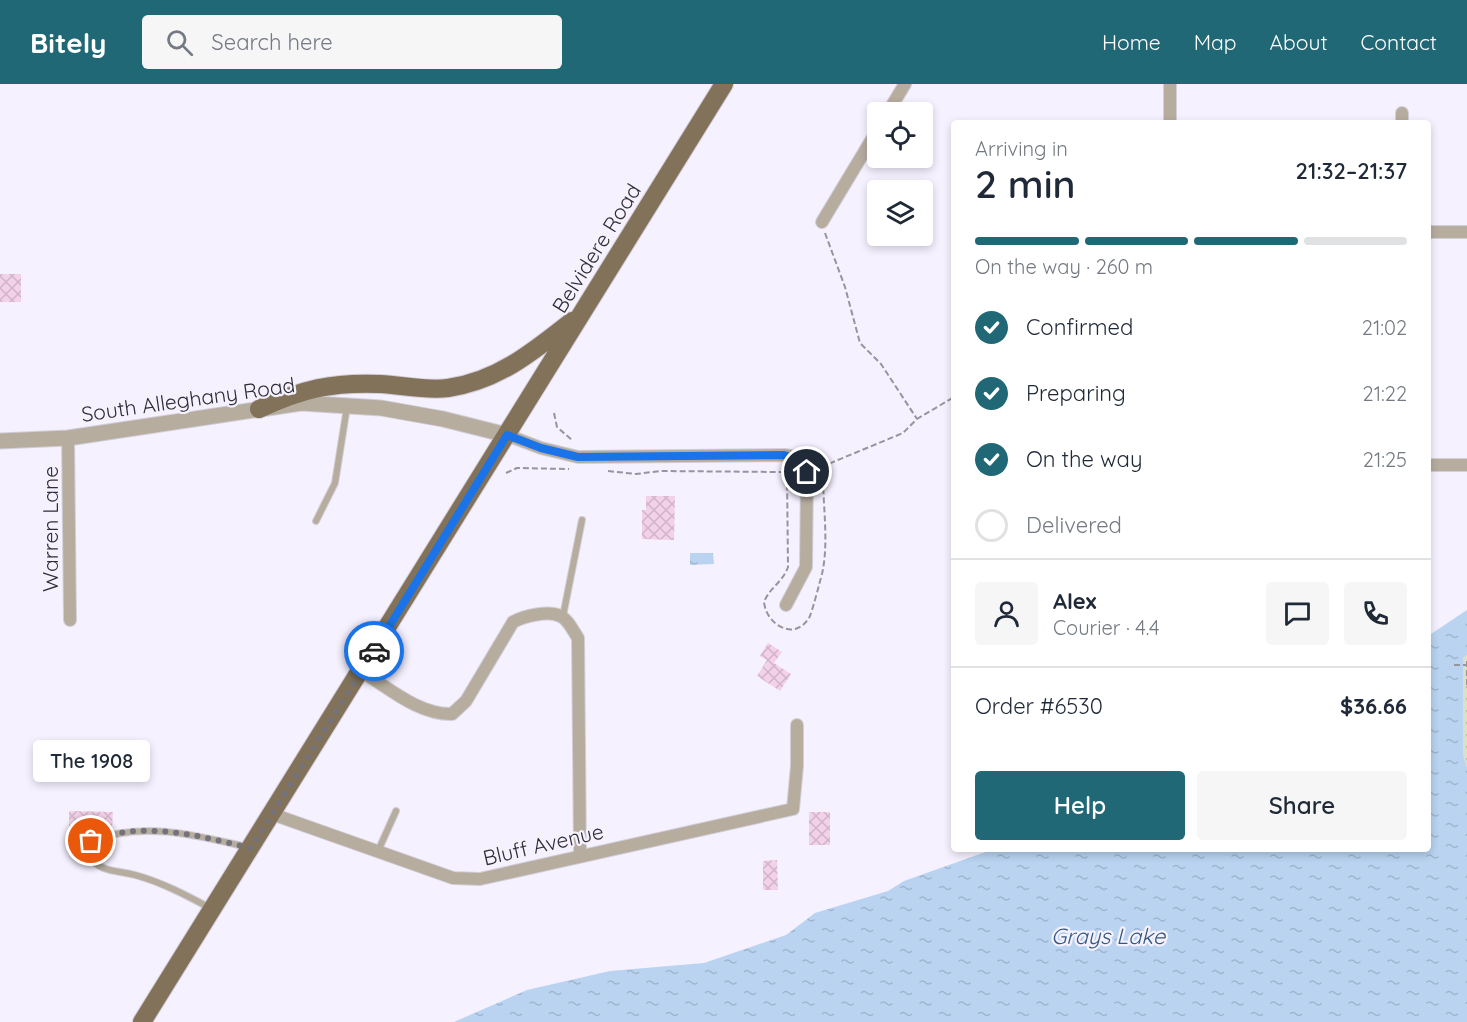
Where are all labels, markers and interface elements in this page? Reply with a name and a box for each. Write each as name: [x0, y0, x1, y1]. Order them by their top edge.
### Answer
search box: [142, 15, 562, 69]
text: Bitely: [30, 25, 106, 60]
icon: search: [163, 26, 196, 59]
text: Search here: [211, 28, 333, 56]
text: Home: [1102, 29, 1161, 55]
text: Map: [1194, 29, 1237, 55]
text: About: [1270, 29, 1328, 55]
text: Contact: [1361, 29, 1437, 55]
map controls: [867, 102, 933, 246]
button: locate: [867, 102, 933, 168]
text: Arriving in: [975, 136, 1068, 161]
text: 21:32–21:37: [1296, 157, 1407, 185]
text: 2 min: [975, 159, 1076, 208]
street label: Belvidere Road: [546, 179, 646, 317]
button: layers: [867, 180, 933, 246]
text: On the way · 260 m: [975, 254, 1153, 279]
icon: check: [975, 311, 1008, 344]
text: Confirmed: [1026, 313, 1133, 341]
text: 21:02: [1362, 315, 1407, 340]
street label: South Alleghany Road: [79, 371, 297, 427]
icon: check: [975, 377, 1008, 410]
text: Preparing: [1026, 379, 1126, 407]
text: 21:22: [1363, 381, 1407, 406]
icon: check: [975, 443, 1008, 476]
text: On the way: [1026, 445, 1142, 473]
pin: [781, 446, 832, 497]
text: 21:25: [1363, 447, 1407, 472]
icon: home: [790, 455, 823, 488]
street label: Warren Lane: [37, 466, 63, 592]
text: Delivered: [1026, 511, 1122, 539]
button: person: [975, 582, 1038, 645]
button: chat: [1266, 582, 1329, 645]
button: phone: [1344, 582, 1407, 645]
text: Alex: [1053, 587, 1096, 615]
text: Courier · 4.4: [1053, 615, 1159, 640]
courier: [344, 621, 404, 681]
icon: car: [358, 635, 391, 668]
text: Order #6530: [975, 692, 1103, 720]
text: $36.66: [1340, 692, 1407, 720]
callout: The 1908: [32, 739, 150, 781]
text: The 1908: [50, 748, 133, 773]
button: Help: [975, 771, 1185, 840]
button: Share: [1197, 771, 1407, 840]
pin: [65, 815, 116, 866]
street label: Bluff Avenue: [480, 818, 606, 870]
icon: bag: [74, 824, 107, 857]
water label: Grays Lake: [1051, 922, 1167, 950]

